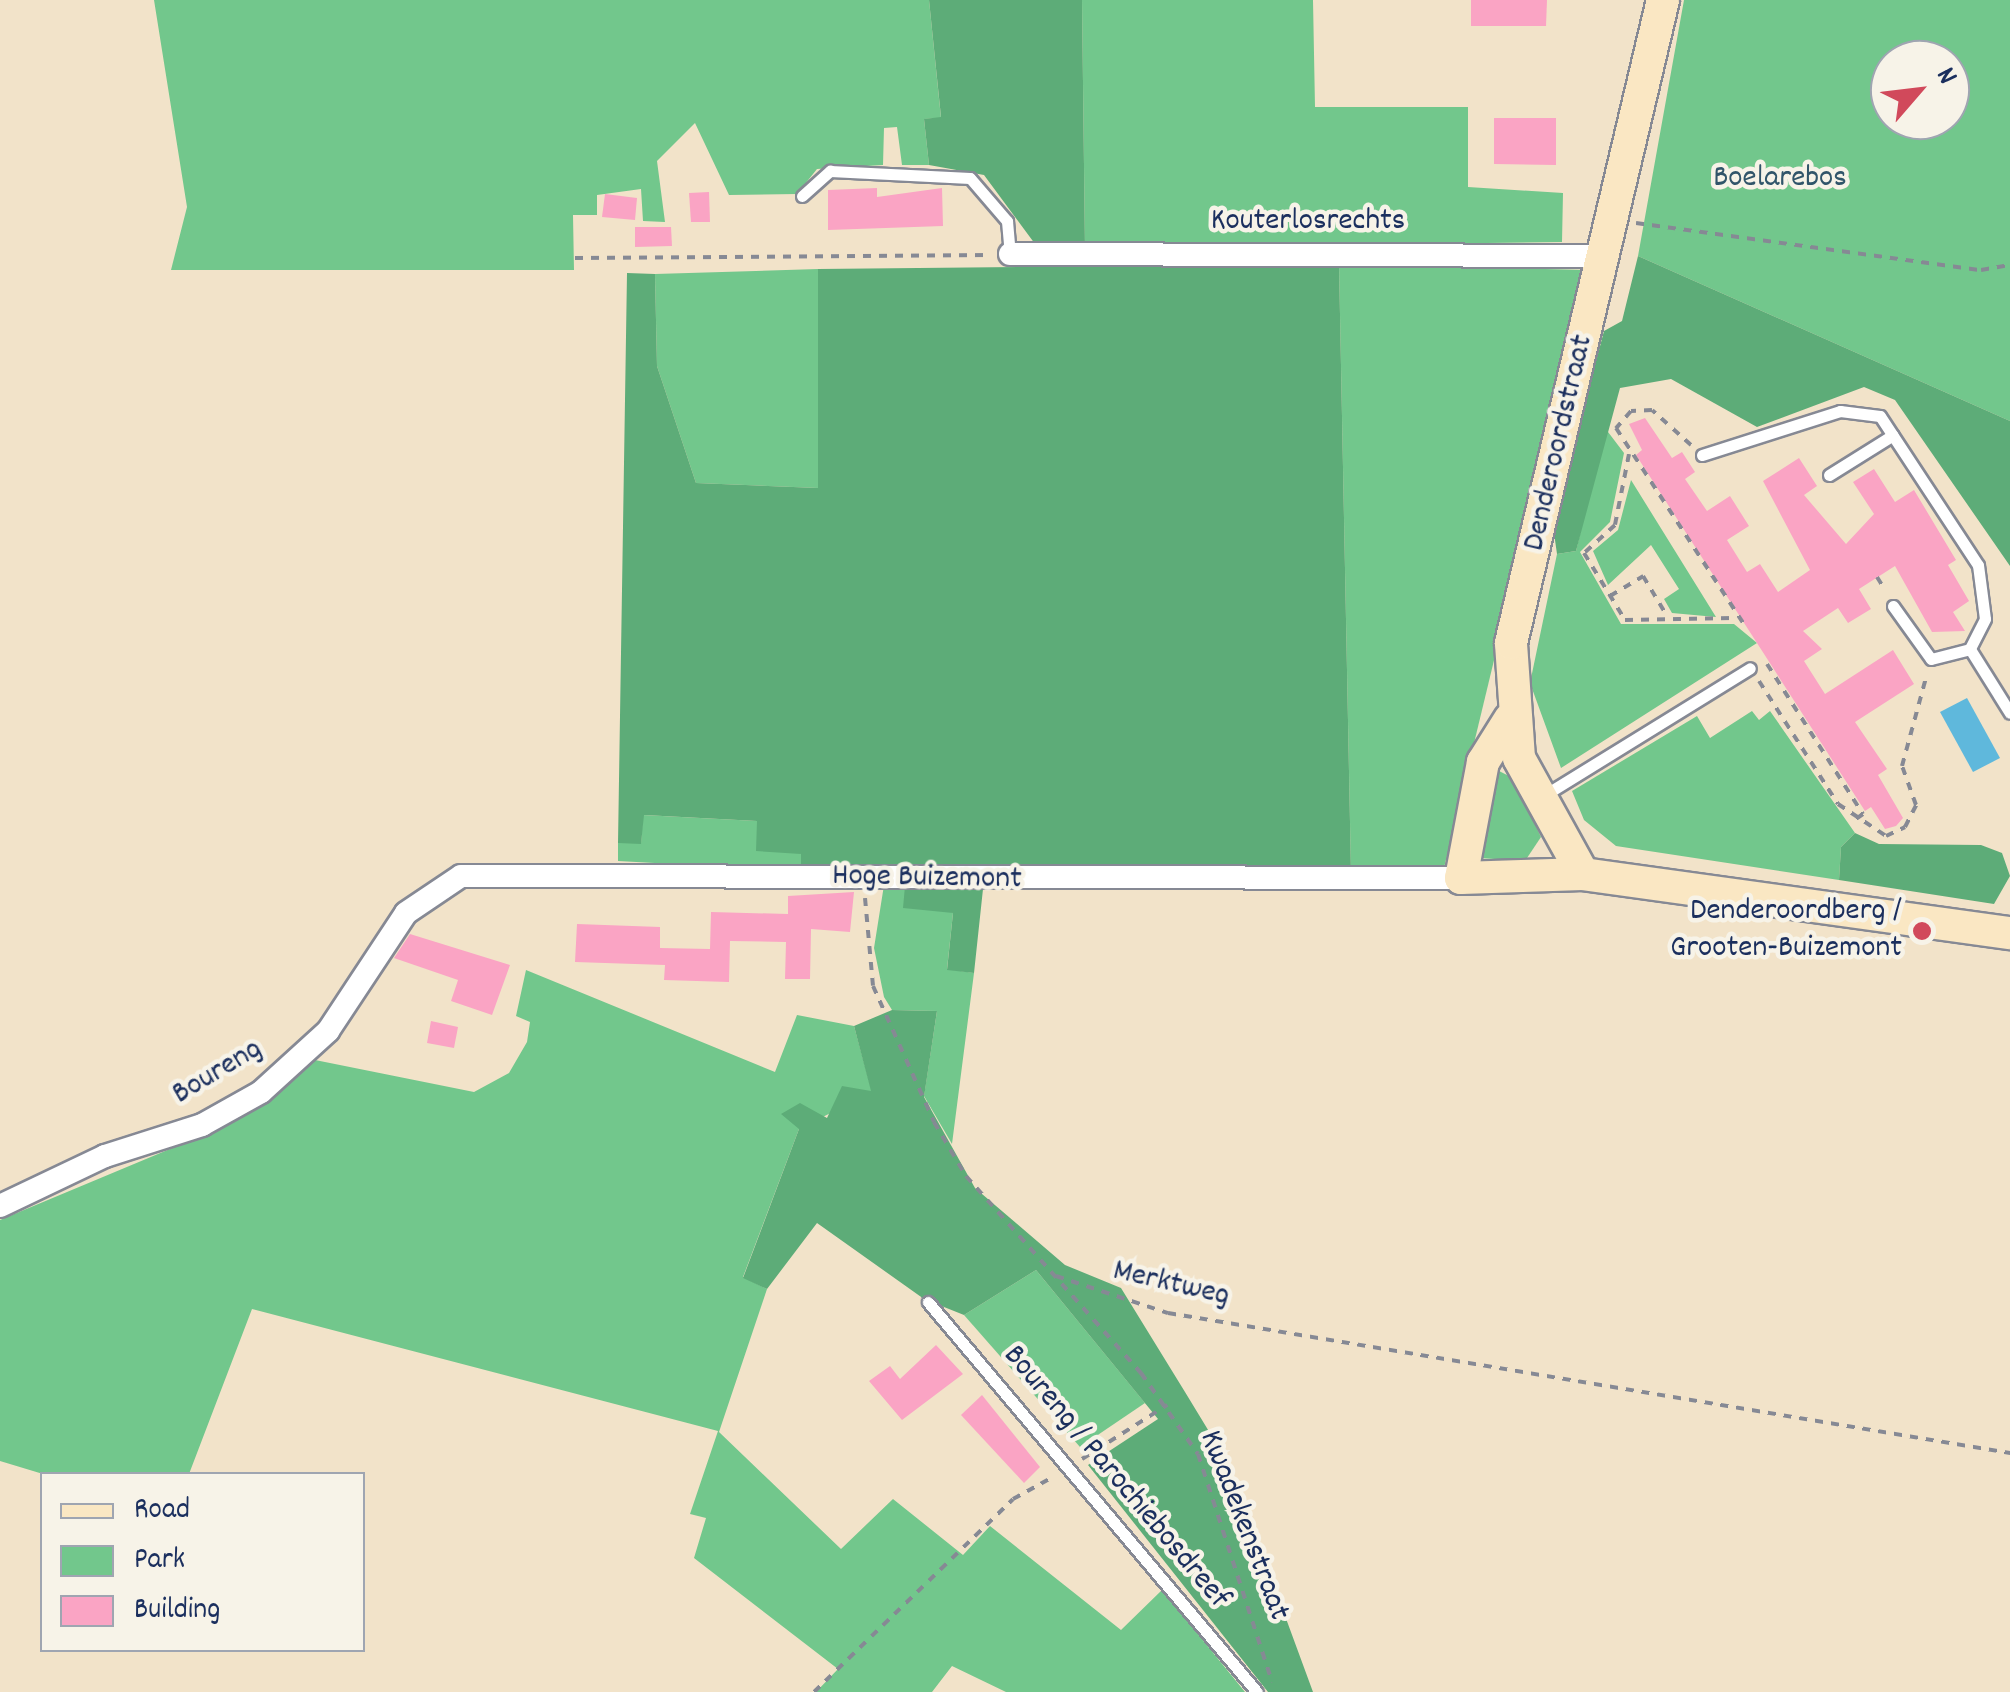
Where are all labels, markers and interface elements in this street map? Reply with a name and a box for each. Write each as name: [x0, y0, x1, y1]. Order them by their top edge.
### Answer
north arrow: [1870, 40, 1970, 140]
text: N: [1924, 61, 1966, 92]
park label: Boelarebos: [1713, 160, 1847, 198]
street label: Kouterlosrechts: [1211, 203, 1405, 241]
street label: Denderoordstraat: [1516, 331, 1604, 555]
street label: Hoge Buizemont: [832, 858, 1022, 900]
place label: Denderoordberg / Grooten-Buizemont: [1670, 894, 1902, 969]
marker: Denderoordberg / Grooten-Buizemont: [1911, 920, 1933, 942]
street label: Boureng: [166, 1031, 270, 1115]
street label: Merktweg: [1109, 1253, 1233, 1317]
street label: Boureng / Parochiebosdreef: [993, 1338, 1237, 1618]
street label: Kwadekenstraat: [1189, 1426, 1297, 1626]
legend: [40, 1472, 365, 1652]
text: Road: [134, 1490, 190, 1533]
text: Park: [134, 1540, 185, 1583]
text: Building: [134, 1590, 220, 1633]

